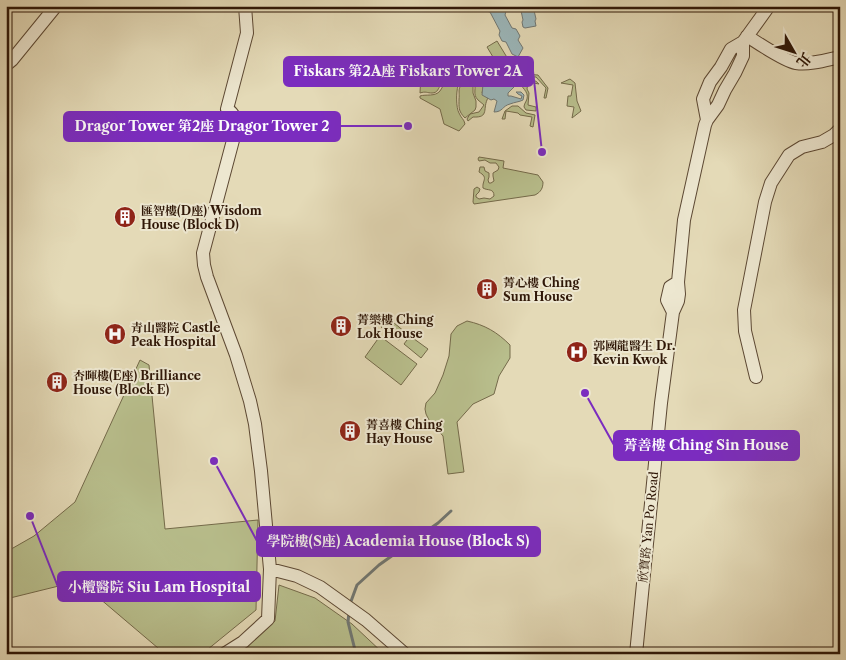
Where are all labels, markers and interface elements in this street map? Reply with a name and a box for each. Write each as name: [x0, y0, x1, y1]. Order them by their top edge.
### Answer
north arrow: [768, 28, 818, 78]
text: 北: [793, 49, 816, 71]
callout: Fiskars 第2A座 Fiskars Tower 2A: [284, 57, 533, 86]
text: Fiskars 第2A座 Fiskars Tower 2A: [294, 62, 524, 80]
callout: Dragor Tower 第2座 Dragor Tower 2: [64, 112, 340, 141]
text: Dragor Tower 第2座 Dragor Tower 2: [75, 117, 329, 135]
place label: 匯智樓(D座) Wisdom House (Block D): [141, 203, 262, 232]
building icon: 匯智樓(D座) Wisdom House (Block D): [113, 205, 137, 229]
place label: 菁心樓 Ching Sum House: [503, 275, 580, 304]
building icon: 菁心樓 Ching Sum House: [475, 277, 499, 301]
place label: 菁樂樓 Ching Lok House: [357, 312, 434, 341]
building icon: 菁樂樓 Ching Lok House: [329, 314, 353, 338]
place label: 青山醫院 Castle Peak Hospital: [131, 320, 220, 349]
hospital icon: 青山醫院 Castle Peak Hospital: [103, 322, 127, 346]
place label: 郭國龍醫生 Dr. Kevin Kwok: [593, 338, 675, 367]
hospital icon: 郭國龍醫生 Dr. Kevin Kwok: [565, 340, 589, 364]
place label: 杏暉樓(E座) Brilliance House (Block E): [73, 368, 201, 397]
building icon: 杏暉樓(E座) Brilliance House (Block E): [45, 370, 69, 394]
place label: 菁喜樓 Ching Hay House: [366, 417, 443, 446]
building icon: 菁喜樓 Ching Hay House: [338, 419, 362, 443]
callout: 菁善樓 Ching Sin House: [614, 431, 799, 460]
text: 菁善樓 Ching Sin House: [623, 436, 789, 454]
street label: 欣寶路 Yan Po Road: [635, 470, 661, 583]
callout: 學院樓(S座) Academia House (Block S): [257, 527, 540, 556]
text: 學院樓(S座) Academia House (Block S): [267, 532, 529, 550]
callout: 小欖醫院 Siu Lam Hospital: [58, 572, 260, 601]
text: 小欖醫院 Siu Lam Hospital: [68, 578, 250, 596]

